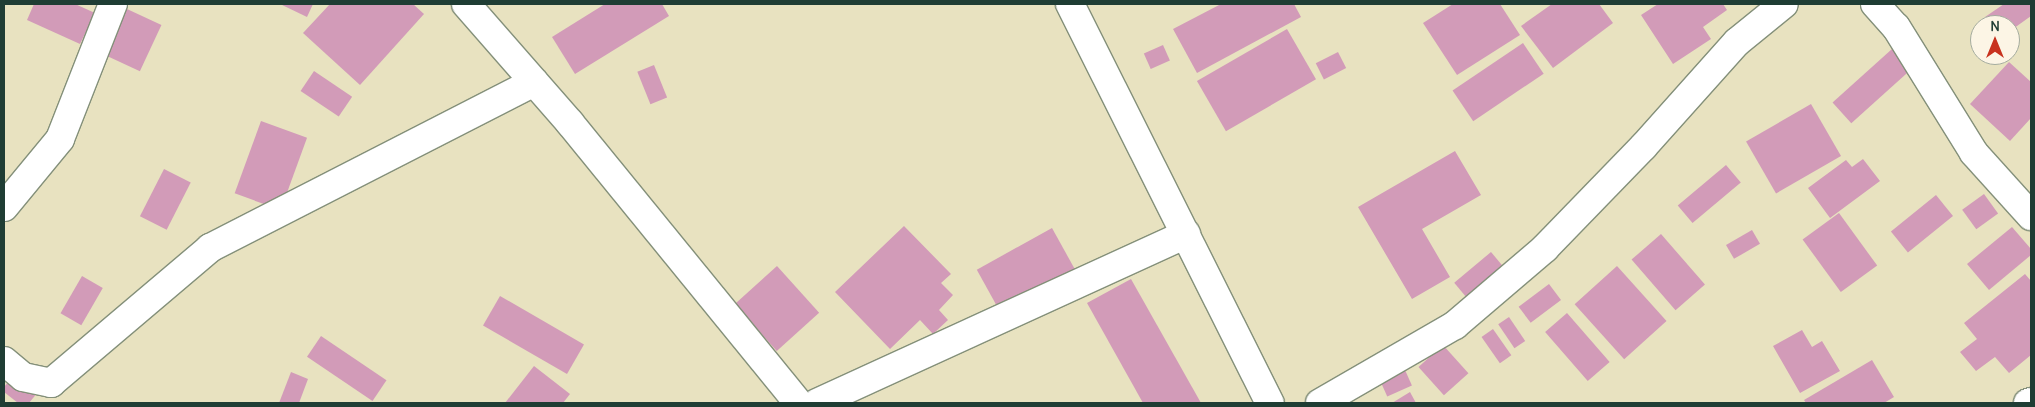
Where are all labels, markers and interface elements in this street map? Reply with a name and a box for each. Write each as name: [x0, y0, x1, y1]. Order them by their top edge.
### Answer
north arrow: [1970, 15, 2020, 65]
text: N: [1990, 17, 2000, 35]

